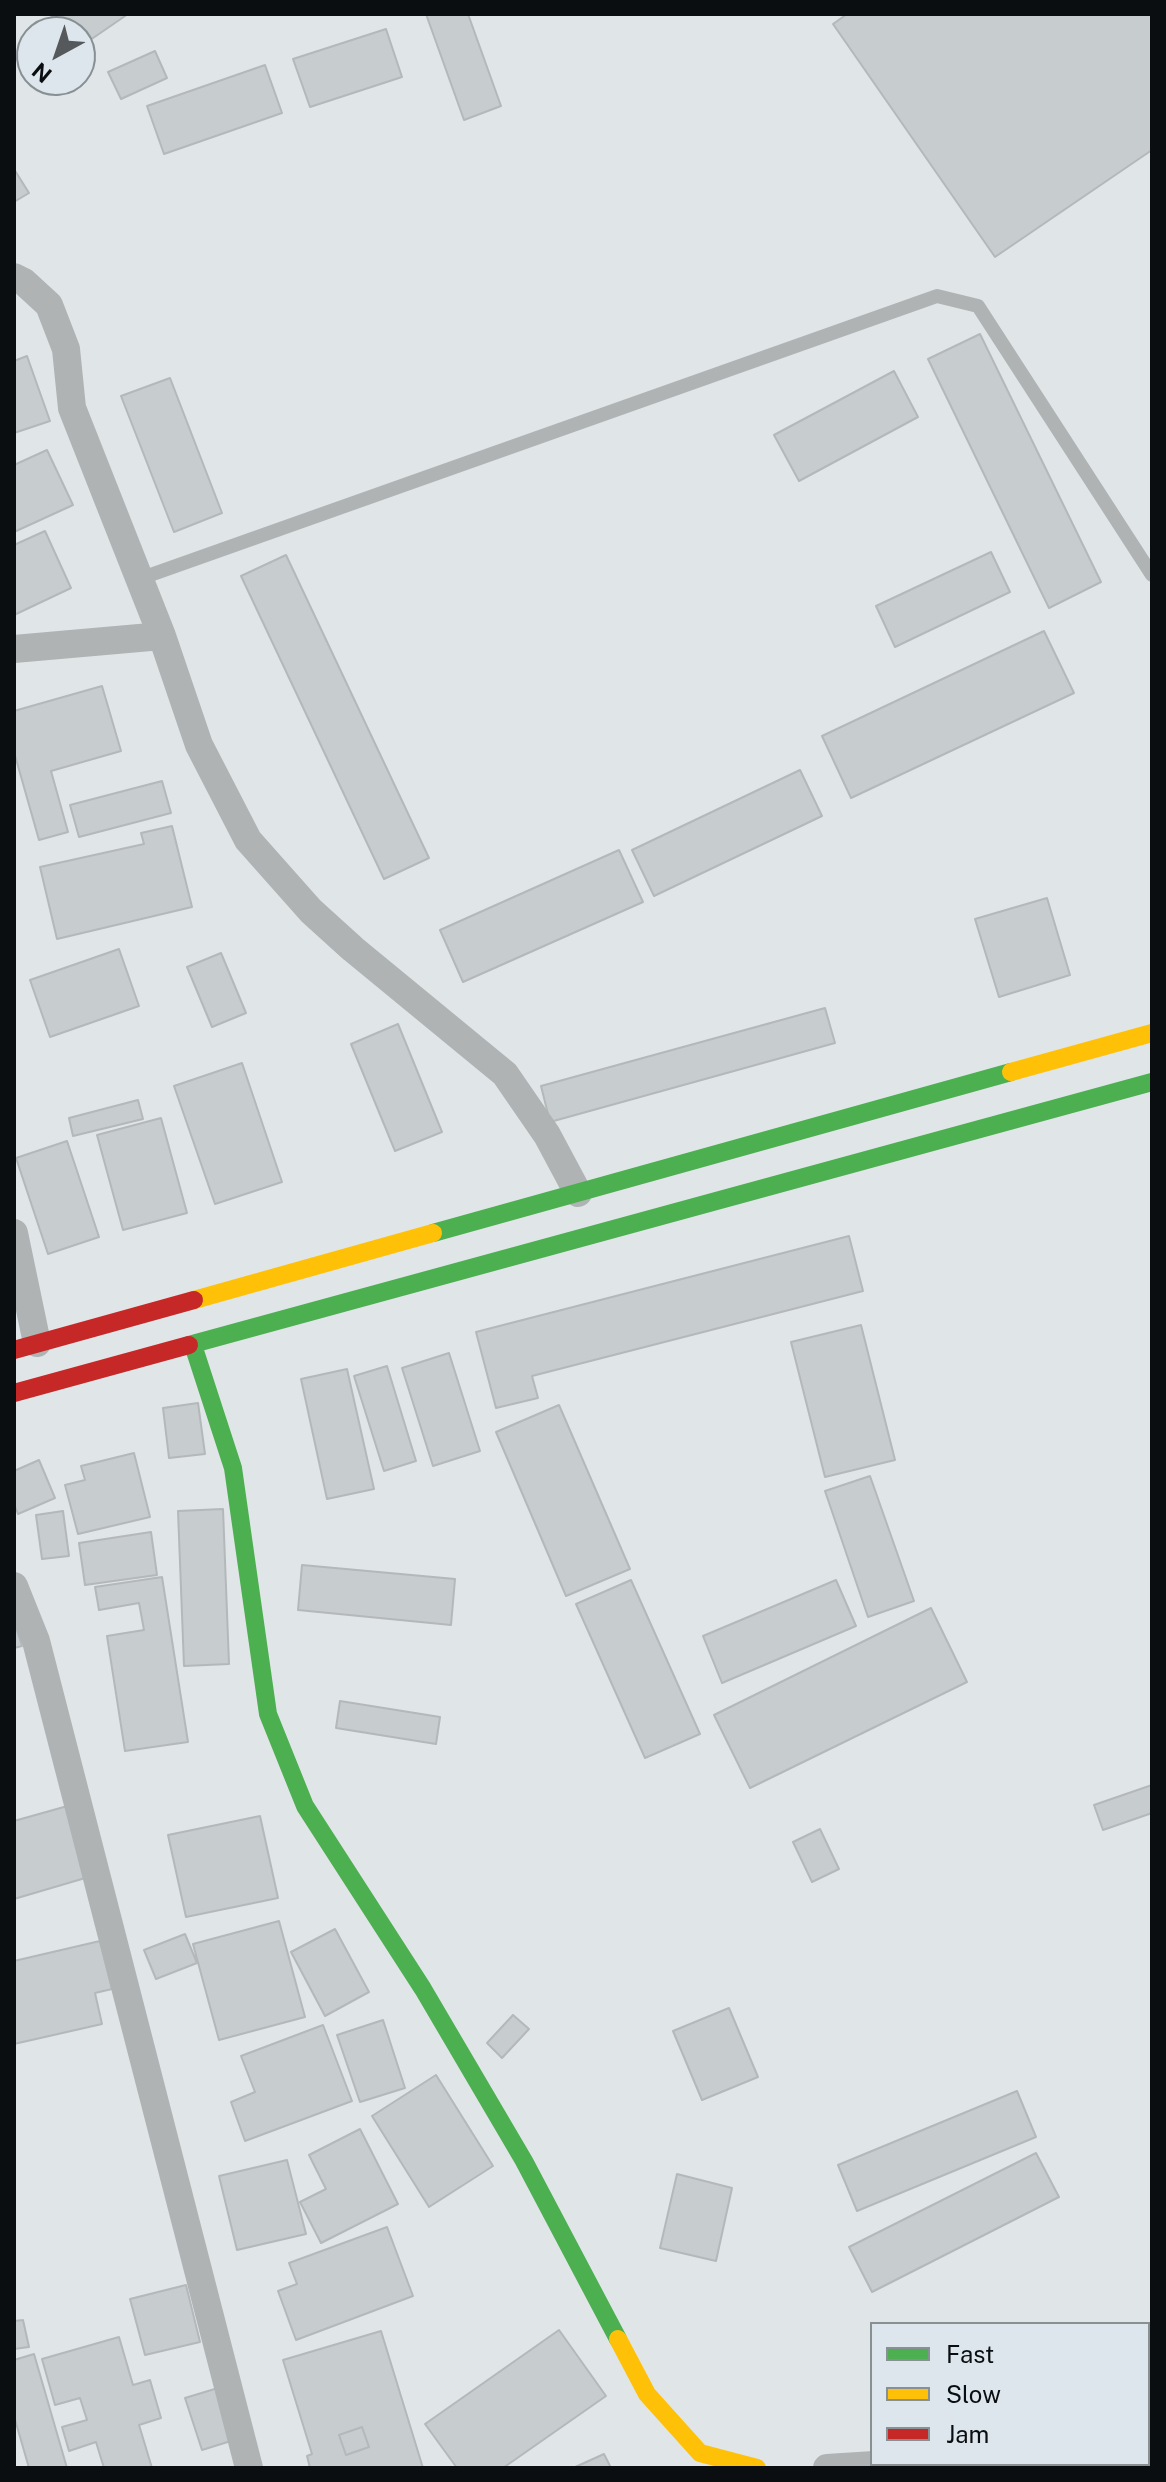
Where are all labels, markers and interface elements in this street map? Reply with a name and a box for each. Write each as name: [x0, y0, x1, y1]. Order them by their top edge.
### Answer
north arrow: [16, 16, 96, 96]
text: N: [27, 57, 57, 88]
legend: [870, 2322, 1150, 2466]
text: Fast: [946, 2340, 994, 2368]
text: Slow: [946, 2380, 1001, 2408]
text: Jam: [946, 2420, 989, 2448]

